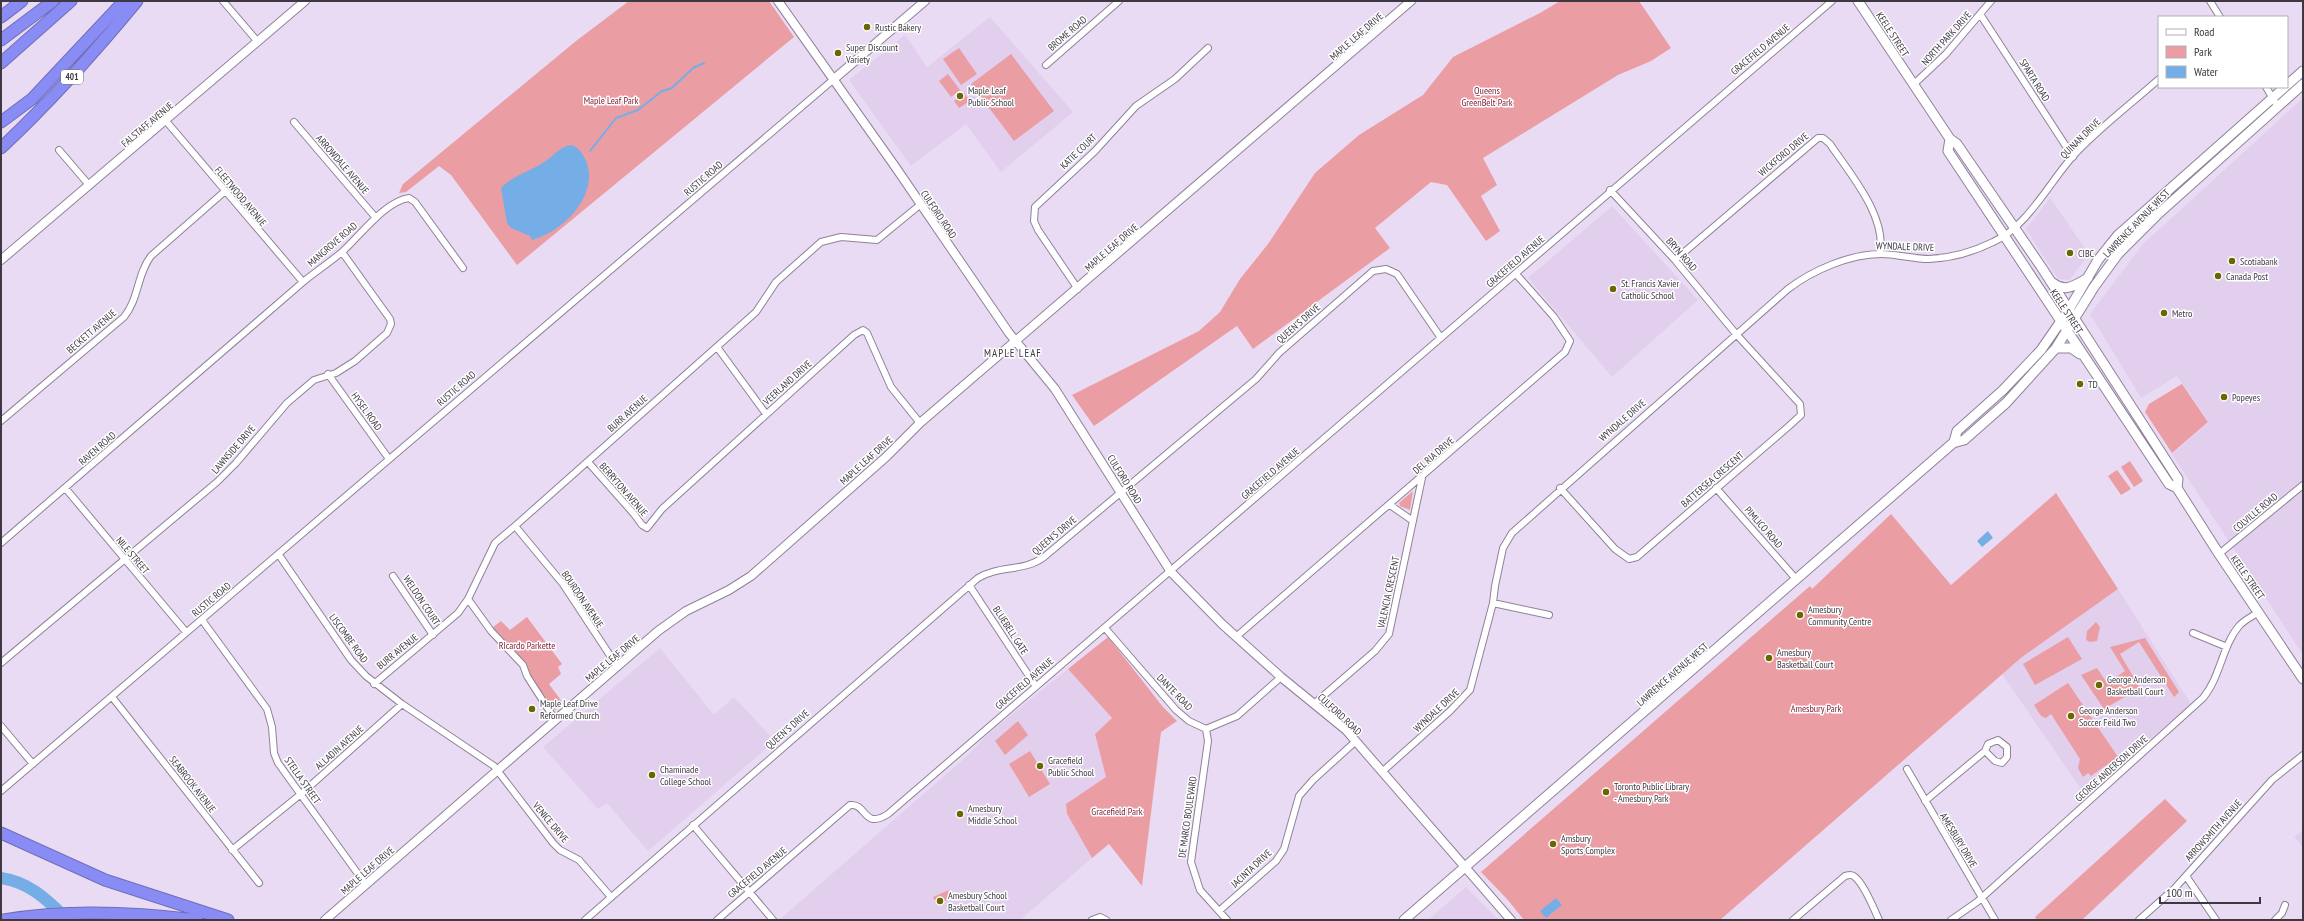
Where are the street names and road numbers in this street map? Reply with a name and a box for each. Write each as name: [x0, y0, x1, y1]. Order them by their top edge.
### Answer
street label: NORTH PARK DRIVE: [1919, 8, 1974, 68]
street label: KEELE STREET: [1873, 9, 1912, 60]
street label: MAPLE LEAF DRIVE: [1327, 10, 1386, 63]
street label: BROME ROAD: [1045, 13, 1089, 54]
street label: GRACEFIELD AVENUE: [1728, 21, 1792, 78]
street label: SPARTA ROAD: [2016, 57, 2053, 104]
road number: 401: [61, 70, 83, 84]
street label: FALSTAFF AVENUE: [119, 99, 176, 150]
street label: QUINAN DRIVE: [2057, 115, 2103, 161]
street label: KATIE COURT: [1057, 130, 1100, 172]
street label: WICKFORD DRIVE: [1756, 130, 1811, 179]
street label: ARROWDALE AVENUE: [313, 132, 372, 197]
street label: RUSTIC ROAD: [681, 158, 725, 199]
street label: FLEETWOOD AVENUE: [212, 164, 269, 229]
street label: LAWRENCE AVENUE WEST: [2100, 186, 2173, 260]
street label: CULFORD ROAD: [918, 188, 959, 241]
street label: MANGROVE ROAD: [305, 219, 360, 270]
street label: MAPLE LEAF DRIVE: [1082, 221, 1141, 274]
street label: GRACEFIELD AVENUE: [1484, 233, 1547, 290]
street label: BRYN ROAD: [1663, 235, 1700, 274]
street label: WYNDALE DRIVE: [1876, 239, 1934, 254]
street label: KEELE STREET: [2047, 286, 2086, 337]
street label: QUEEN'S DRIVE: [1274, 301, 1323, 346]
street label: BECKETT AVENUE: [64, 306, 119, 356]
street label: VEERLAND DRIVE: [760, 357, 814, 408]
street label: RUSTIC ROAD: [434, 368, 478, 409]
street label: HYSEL ROAD: [348, 390, 385, 433]
street label: BURR AVENUE: [605, 392, 650, 435]
street label: WYNDALE DRIVE: [1596, 396, 1649, 444]
street label: LAWNSIDE DRIVE: [209, 422, 258, 476]
street label: RAVEN ROAD: [76, 429, 119, 468]
street label: MAPLE LEAF DRIVE: [837, 433, 896, 488]
street label: DEL RIA DRIVE: [1410, 434, 1457, 477]
street label: GRACEFIELD AVENUE: [1239, 445, 1302, 502]
street label: BATTERSEA CRESCENT: [1678, 448, 1747, 510]
street label: CULFORD ROAD: [1104, 452, 1145, 506]
street label: BERRYTON AVENUE: [597, 460, 651, 519]
street label: COLVILLE ROAD: [2230, 490, 2280, 535]
street label: PIMLICO ROAD: [1742, 504, 1785, 551]
street label: QUEEN'S DRIVE: [1029, 513, 1079, 558]
street label: NILE STREET: [113, 534, 152, 577]
street label: KEELE STREET: [2228, 553, 2268, 602]
street label: VALENCIA CRESCENT: [1374, 555, 1403, 630]
street label: BOURDON AVENUE: [559, 568, 607, 630]
street label: WELDON COURT: [400, 573, 443, 628]
street label: RUSTIC ROAD: [189, 579, 234, 620]
street label: BLUEBELL GATE: [990, 604, 1031, 657]
street label: LISCOMBE ROAD: [326, 611, 371, 666]
street label: BURR AVENUE: [374, 631, 421, 672]
street label: MAPLE LEAF DRIVE: [583, 632, 642, 685]
street label: LAWRENCE AVENUE WEST: [1634, 639, 1711, 709]
street label: GRACEFIELD AVENUE: [993, 655, 1056, 712]
street label: DANTE ROAD: [1154, 671, 1195, 713]
street label: WYNDALE DRIVE: [1411, 686, 1462, 735]
street label: CULFORD ROAD: [1315, 691, 1364, 738]
street label: QUEEN'S DRIVE: [763, 707, 812, 752]
street label: ALLADIN AVENUE: [312, 722, 366, 773]
street label: GEORGE ANDERSON DRIVE: [2072, 732, 2150, 804]
street label: SEABROOK AVENUE: [166, 753, 219, 815]
street label: STELLA STREET: [282, 754, 324, 807]
street label: DE MARCO BOULEVARD: [1175, 776, 1200, 859]
street label: ARROWSMITH AVENUE: [2182, 797, 2245, 864]
street label: VENICE DRIVE: [529, 799, 571, 845]
street label: AMESBURY DRIVE: [1937, 810, 1980, 870]
street label: MAPLE LEAF DRIVE: [338, 844, 397, 897]
street label: GRACEFIELD AVENUE: [725, 844, 789, 901]
street label: JACINTA DRIVE: [1228, 846, 1274, 891]

